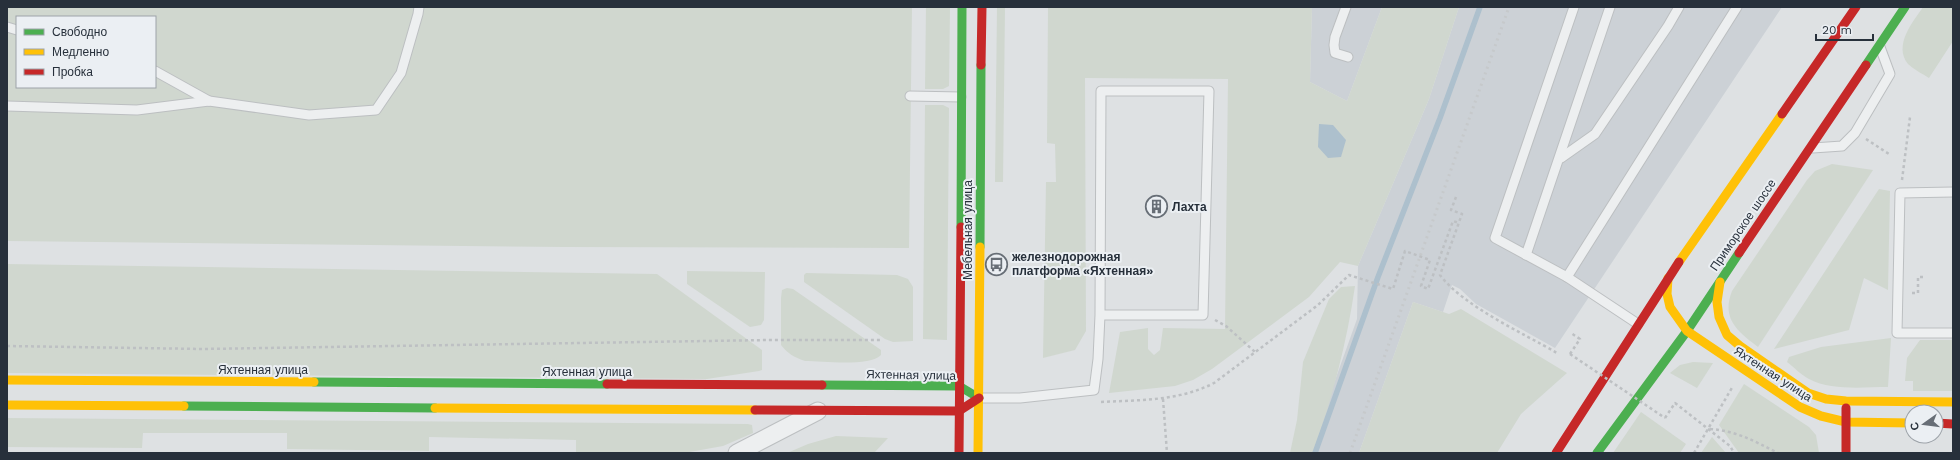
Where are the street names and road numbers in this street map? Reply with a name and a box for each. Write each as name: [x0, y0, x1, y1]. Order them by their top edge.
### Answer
street label: Приморское шоссе: [1707, 176, 1779, 273]
street label: Мебельная улица: [961, 180, 975, 280]
street label: Яхтенная улица: [1731, 344, 1815, 405]
street label: Яхтенная улица: [218, 363, 308, 377]
street label: Яхтенная улица: [542, 365, 632, 379]
street label: Яхтенная улица: [866, 367, 956, 383]

